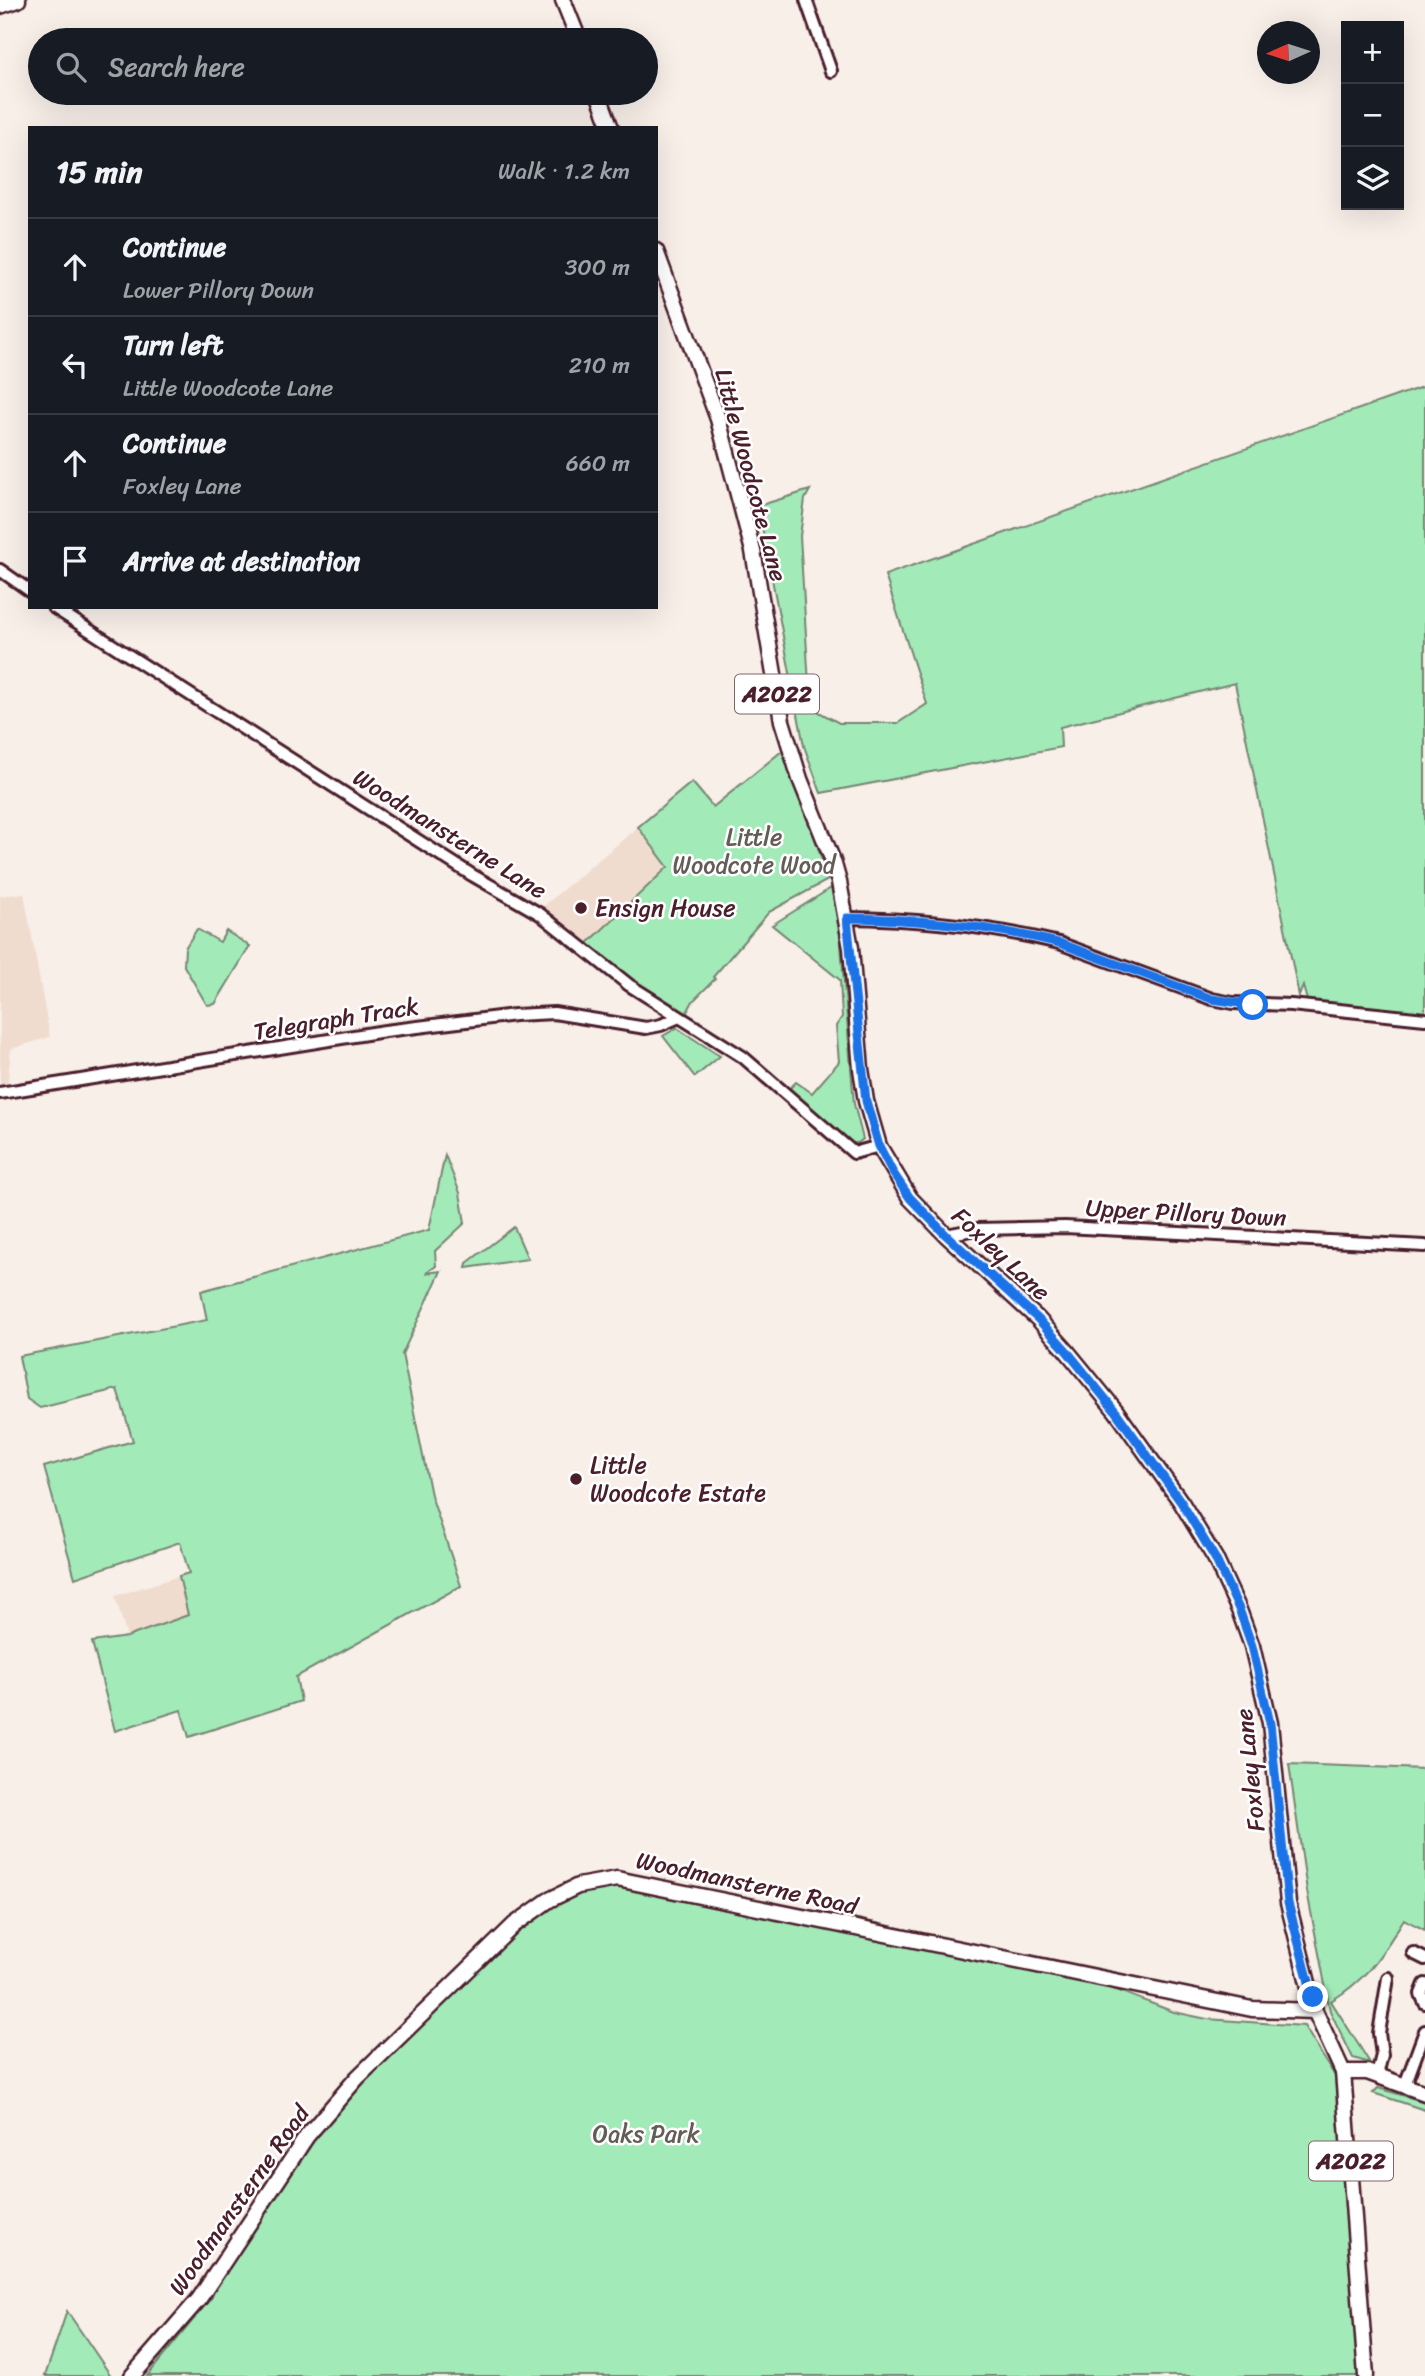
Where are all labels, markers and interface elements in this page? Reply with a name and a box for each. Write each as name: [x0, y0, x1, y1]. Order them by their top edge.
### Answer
north arrow: [1257, 21, 1320, 84]
map controls: [1341, 21, 1404, 210]
button: +: [1341, 21, 1404, 84]
search box: [28, 28, 658, 105]
text: Search here: [108, 44, 245, 90]
icon: search: [52, 48, 90, 86]
button: −: [1341, 84, 1404, 147]
text: 15 min: [56, 145, 143, 199]
button: layers: [1341, 147, 1404, 210]
text: Walk · 1.2 km: [498, 151, 630, 192]
text: Continue: [123, 224, 226, 270]
text: 300 m: [565, 247, 630, 288]
icon: ahead: [56, 248, 94, 286]
text: Lower Pillory Down: [123, 270, 314, 311]
text: Turn left: [123, 322, 223, 368]
text: 210 m: [569, 345, 630, 386]
icon: left: [56, 346, 94, 384]
street label: Little Woodcote Lane: [702, 364, 800, 586]
text: Little Woodcote Lane: [123, 368, 333, 409]
text: Continue: [123, 420, 226, 466]
text: 660 m: [566, 443, 630, 484]
icon: ahead: [56, 444, 94, 482]
text: Foxley Lane: [123, 466, 242, 507]
text: Arrive at destination: [123, 538, 360, 584]
icon: arrive: [56, 542, 94, 580]
road number: A2022: [735, 674, 819, 714]
street label: Woodmansterne Lane: [344, 757, 556, 911]
park label: Little Woodcote Wood: [673, 816, 838, 886]
place label: Ensign House: [595, 887, 736, 929]
marker: Ensign House: [573, 900, 589, 916]
street label: Telegraph Track: [250, 985, 422, 1053]
route start: [1237, 989, 1268, 1020]
street label: Upper Pillory Down: [1084, 1187, 1288, 1239]
street label: Foxley Lane: [941, 1196, 1061, 1312]
place label: Little Woodcote Estate: [590, 1444, 766, 1514]
marker: Little Woodcote Estate: [568, 1471, 584, 1487]
street label: Foxley Lane: [1223, 1706, 1277, 1834]
street label: Woodmansterne Road: [632, 1839, 863, 1927]
route end: [1297, 1981, 1328, 2012]
street label: Woodmansterne Road: [157, 2095, 322, 2304]
park label: Oaks Park: [593, 2113, 700, 2155]
road number: A2022: [1309, 2142, 1393, 2180]

